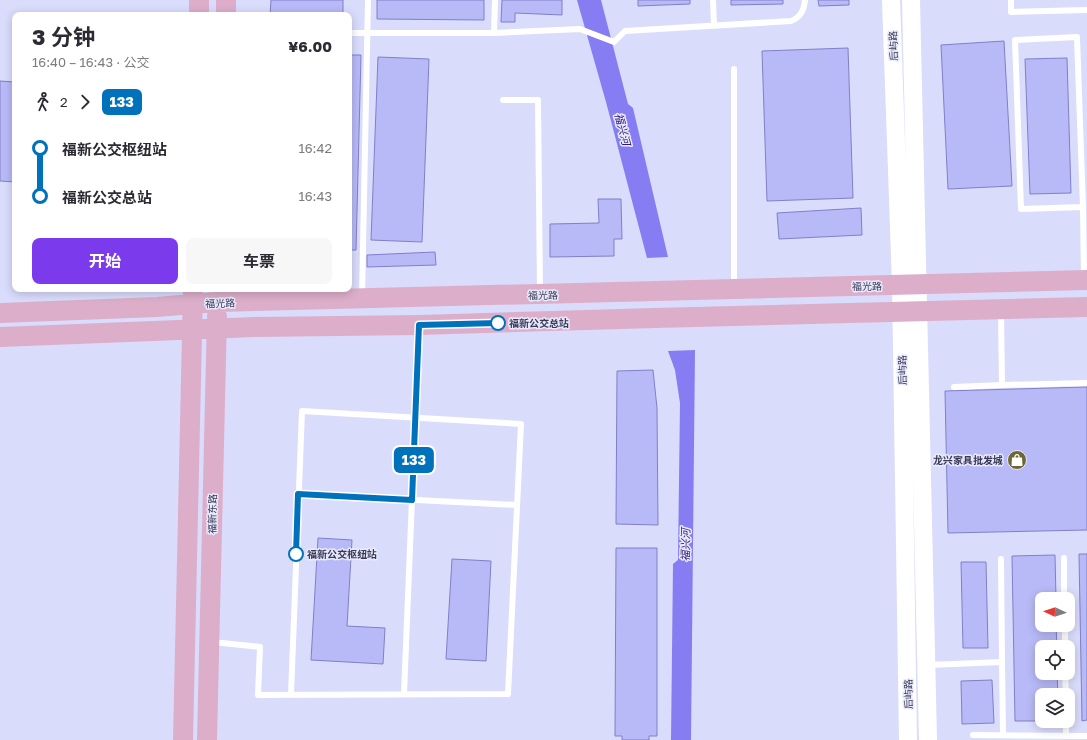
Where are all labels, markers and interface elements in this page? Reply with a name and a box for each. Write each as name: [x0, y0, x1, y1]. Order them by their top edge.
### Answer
text: 3 分钟: [32, 23, 95, 50]
street label: 后屿路: [886, 31, 900, 61]
text: ¥6.00: [288, 37, 332, 55]
text: 16:40 – 16:43 · 公交: [32, 54, 149, 70]
icon: walk: [32, 91, 54, 113]
icon: forward: [74, 91, 96, 113]
text: 133: [110, 93, 134, 110]
text: 2: [60, 94, 68, 110]
water label: 福兴河: [612, 111, 634, 149]
text: 福新公交枢纽站: [62, 140, 167, 158]
text: 16:42: [298, 140, 332, 156]
text: 福新公交总站: [62, 188, 152, 206]
text: 16:43: [298, 188, 332, 204]
button: 开始: [32, 238, 178, 284]
button: 车票: [186, 238, 332, 284]
street label: 福光路: [852, 280, 882, 292]
street label: 福光路: [528, 289, 558, 301]
street label: 福光路: [205, 296, 235, 310]
marker: 福新公交总站: [490, 315, 506, 331]
place label: 福新公交总站: [509, 317, 569, 329]
street label: 后屿路: [896, 355, 908, 385]
line badge: 133: [391, 447, 437, 473]
shop icon: 龙兴家具批发城: [1006, 449, 1028, 471]
text: 133: [402, 451, 426, 468]
place label: 龙兴家具批发城: [933, 454, 1003, 466]
street label: 福新东路: [206, 494, 218, 534]
water label: 福兴河: [678, 526, 692, 562]
marker: 福新公交枢纽站: [288, 546, 304, 562]
place label: 福新公交枢纽站: [307, 548, 377, 560]
north arrow: [1035, 592, 1075, 632]
map controls: [1035, 592, 1075, 728]
button: locate: [1035, 640, 1075, 680]
street label: 后屿路: [902, 679, 914, 709]
button: layers: [1035, 688, 1075, 728]

